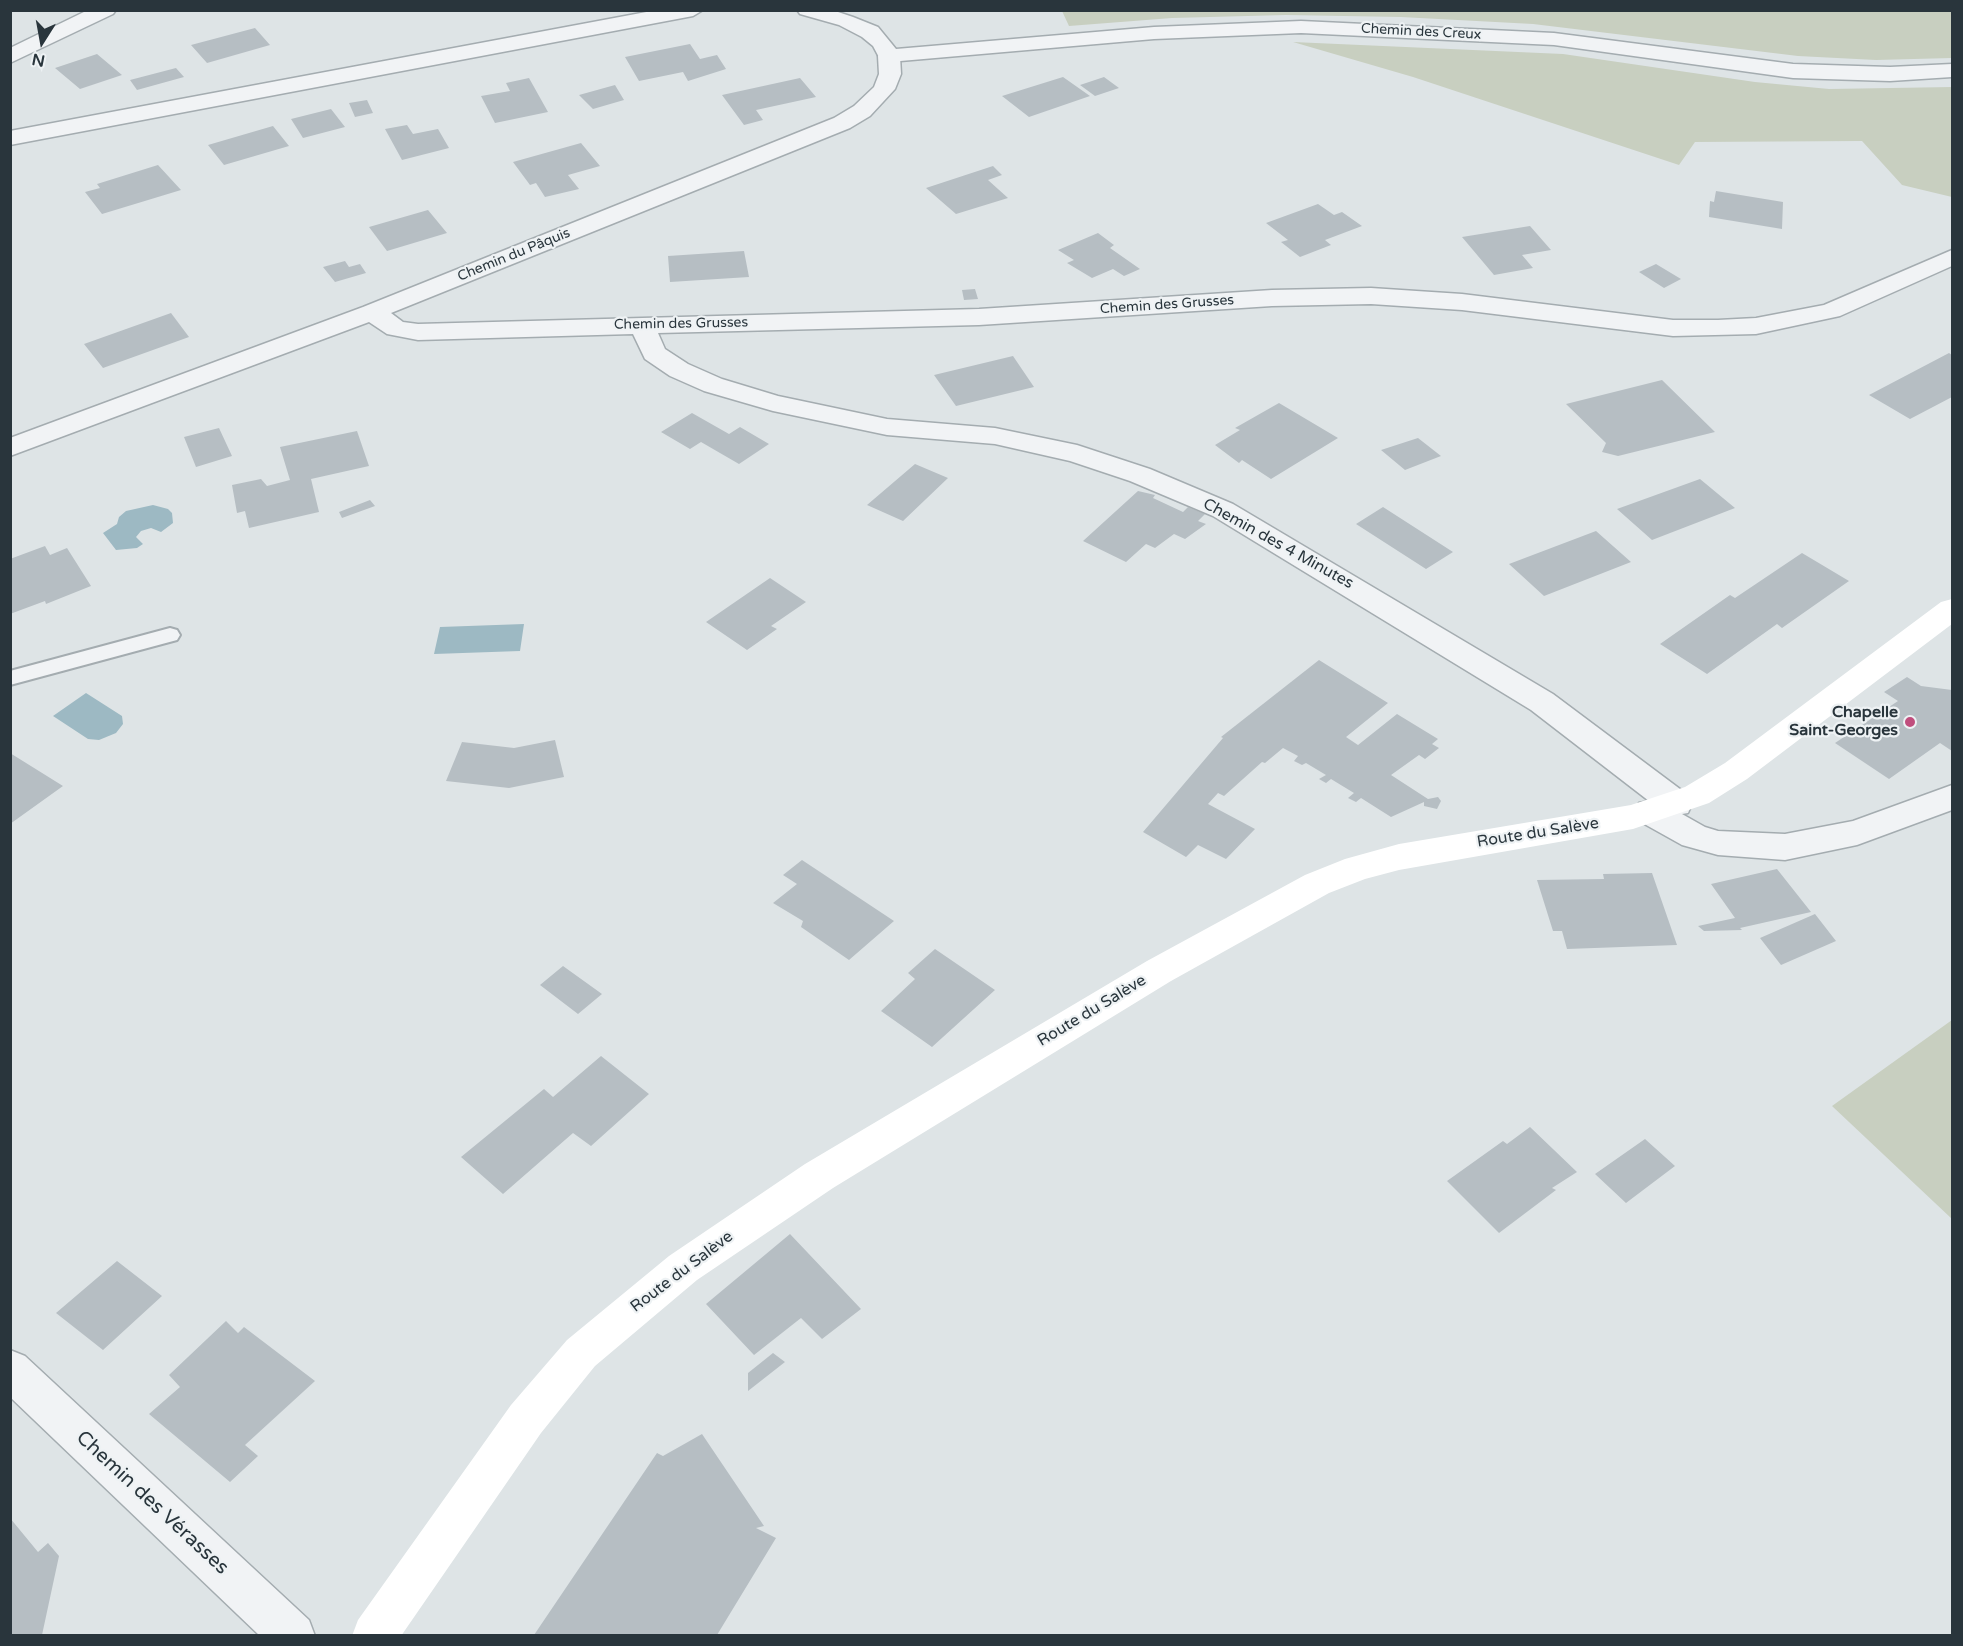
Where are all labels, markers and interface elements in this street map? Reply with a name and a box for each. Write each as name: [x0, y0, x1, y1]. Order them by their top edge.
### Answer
north arrow: [12, 12, 72, 72]
street label: Chemin des Creux: [1360, 20, 1482, 44]
text: N: [30, 49, 47, 71]
street label: Chemin du Pâquis: [455, 225, 573, 285]
street label: Chemin des Grusses: [1099, 292, 1235, 318]
street label: Chemin des Grusses: [614, 314, 748, 334]
street label: Chemin des 4 Minutes: [1199, 495, 1357, 593]
place label: Chapelle Saint-Georges: [1789, 703, 1898, 741]
marker: Chapelle Saint-Georges: [1903, 715, 1917, 729]
street label: Route du Salève: [1476, 814, 1600, 852]
street label: Route du Salève: [1034, 971, 1150, 1051]
street label: Route du Salève: [627, 1227, 737, 1317]
street label: Chemin des Vérasses: [71, 1426, 233, 1580]

